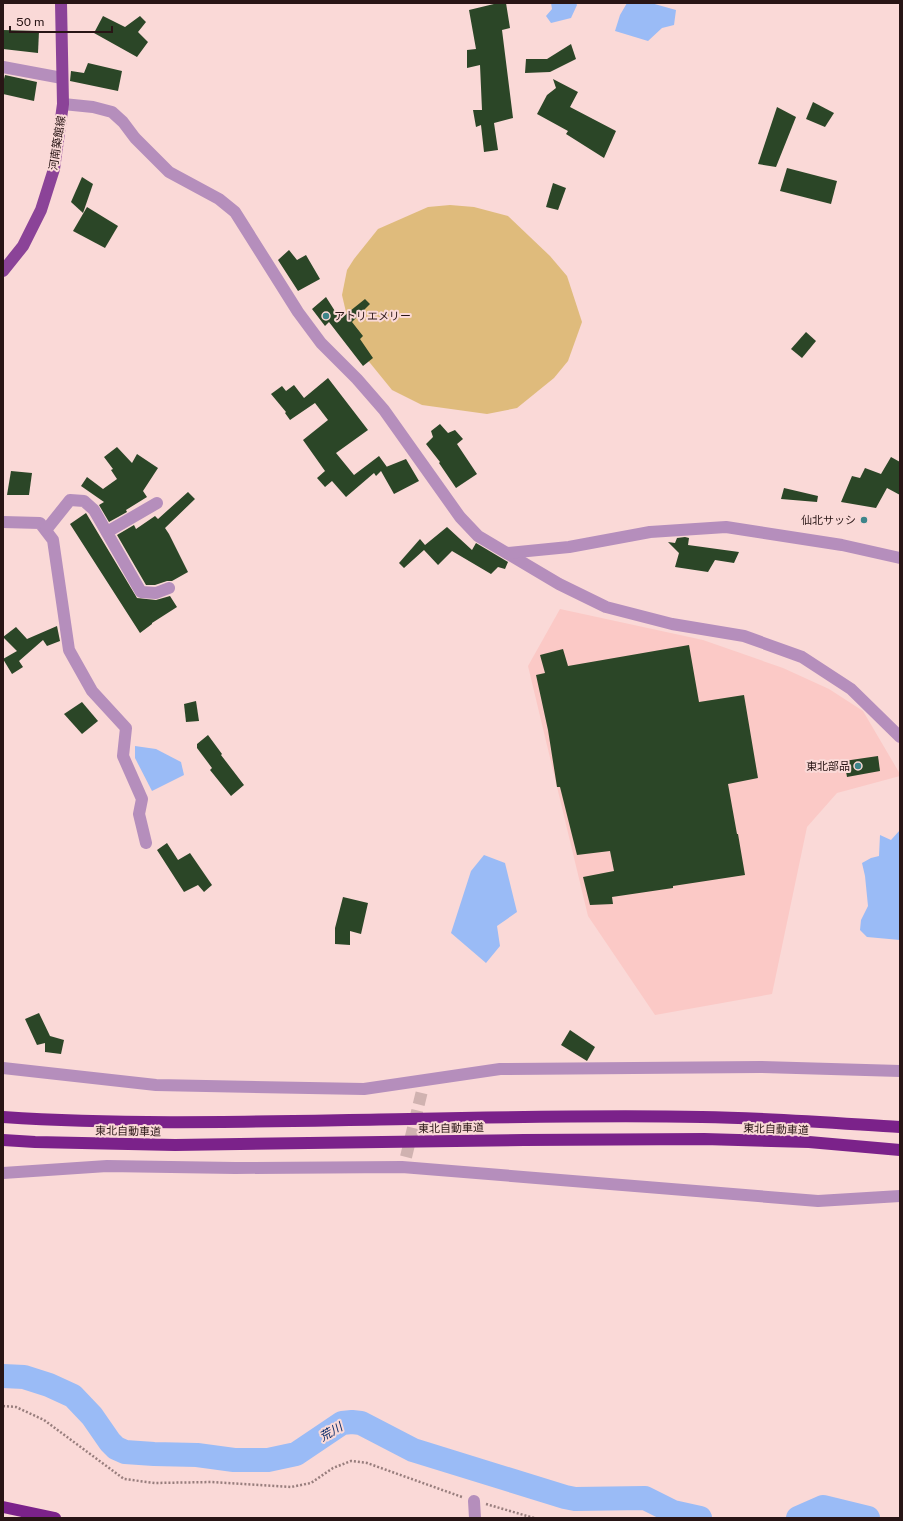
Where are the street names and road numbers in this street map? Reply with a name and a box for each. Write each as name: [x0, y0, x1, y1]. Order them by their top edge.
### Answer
street label: 河南築館線: [47, 115, 67, 171]
street label: 東北自動車道: [418, 1121, 484, 1135]
street label: 東北自動車道: [743, 1122, 809, 1136]
street label: 東北自動車道: [95, 1124, 161, 1138]

